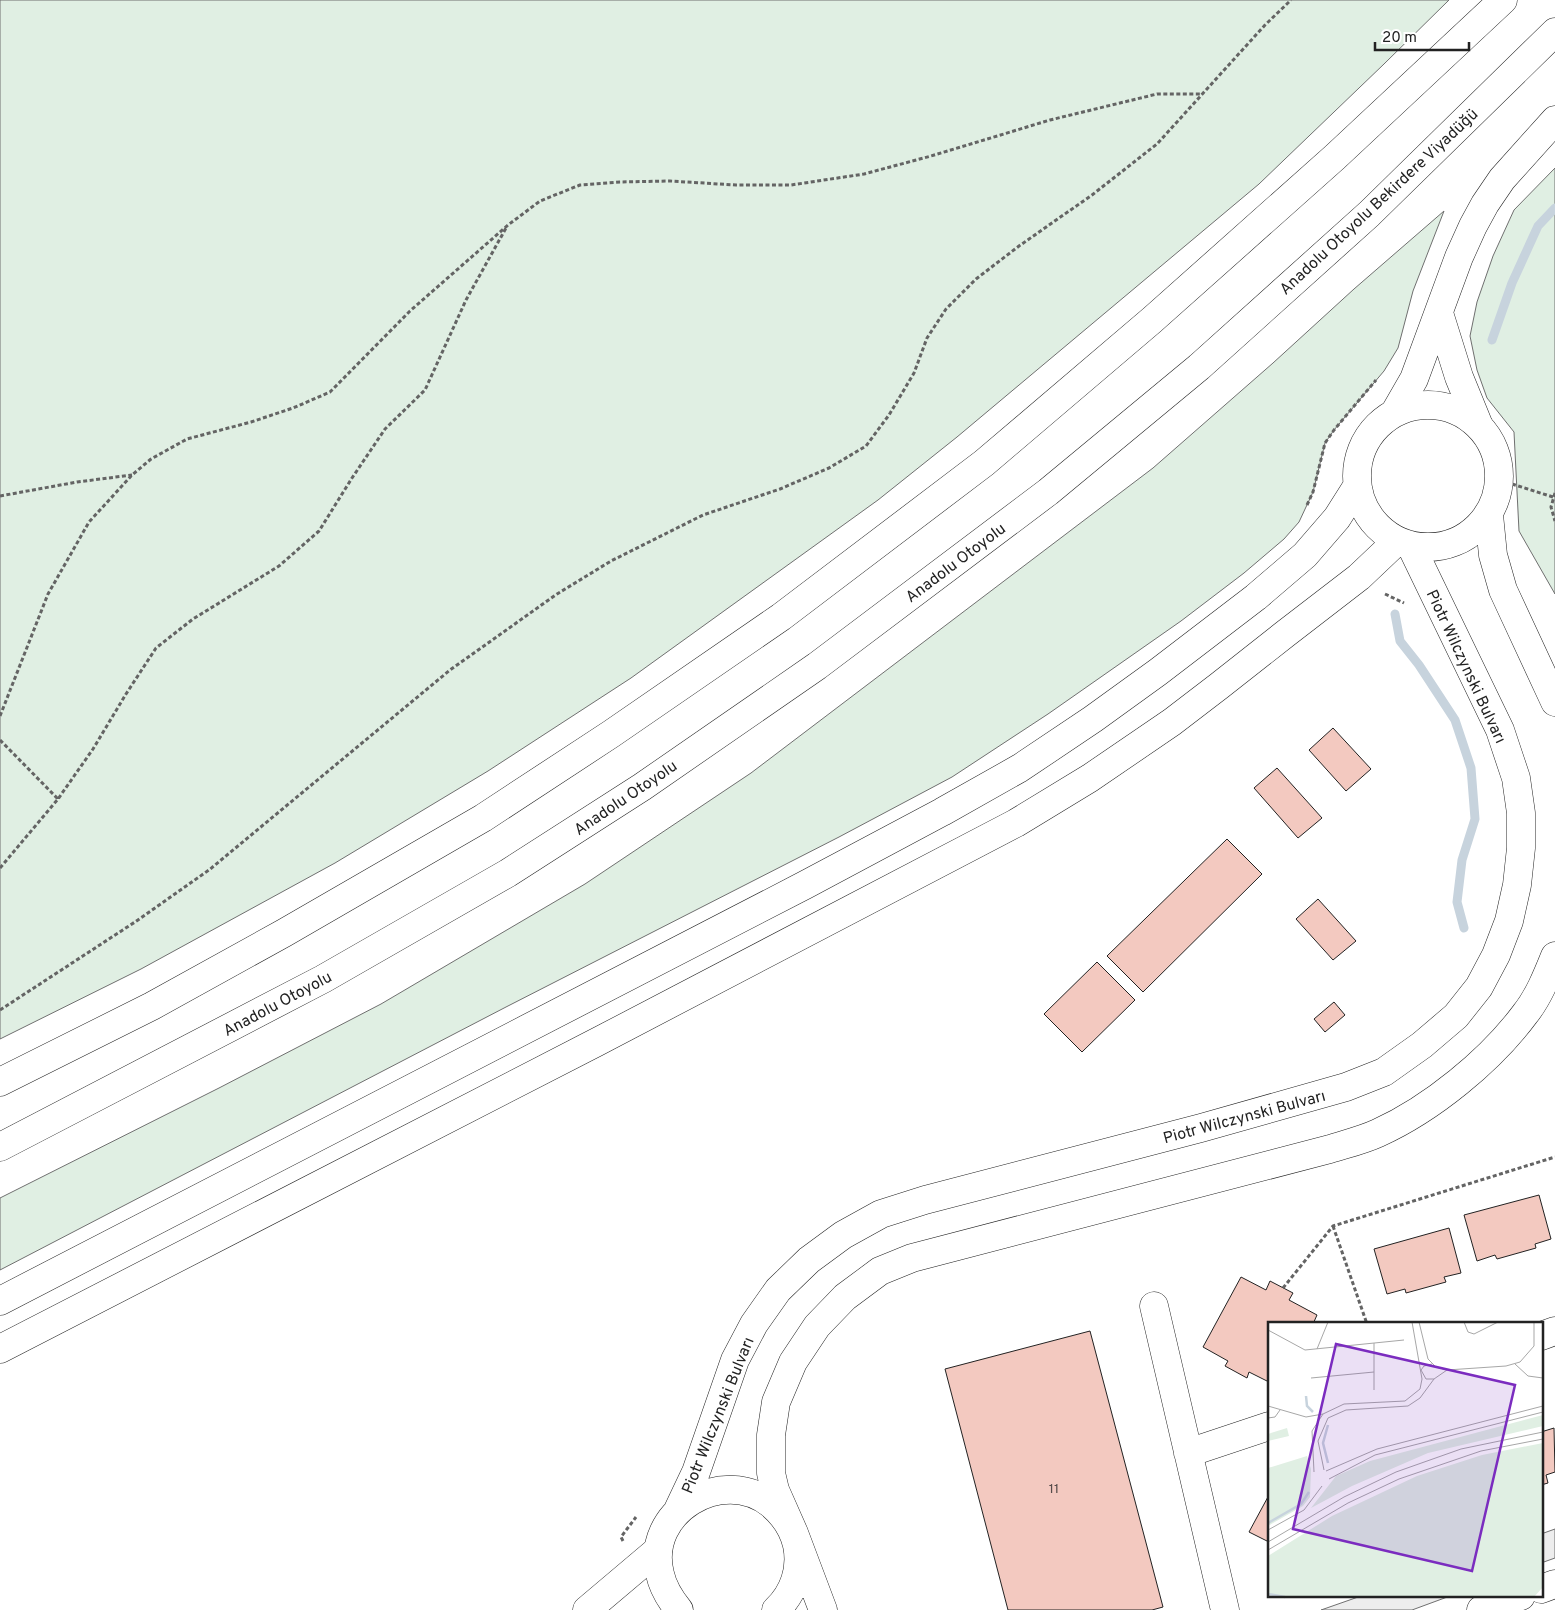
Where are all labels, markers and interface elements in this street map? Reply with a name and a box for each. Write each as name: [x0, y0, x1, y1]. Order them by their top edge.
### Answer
scale bar: [1375, 20, 1469, 52]
text: 20 m: [1382, 29, 1417, 48]
street label: Anadolu Otoyolu Bekirdere Viyadüğü: [1276, 105, 1483, 300]
street label: Anadolu Otoyolu: [902, 519, 1010, 608]
street label: Piotr Wilczynski Bulvarı: [1421, 587, 1510, 747]
street label: Anadolu Otoyolu: [571, 757, 682, 841]
street label: Anadolu Otoyolu: [220, 968, 336, 1042]
street label: Piotr Wilczynski Bulvarı: [1161, 1087, 1328, 1149]
inset map: [1268, 1322, 1542, 1598]
street label: Piotr Wilczynski Bulvarı: [678, 1334, 759, 1497]
house number: 11: [1049, 1481, 1059, 1498]

